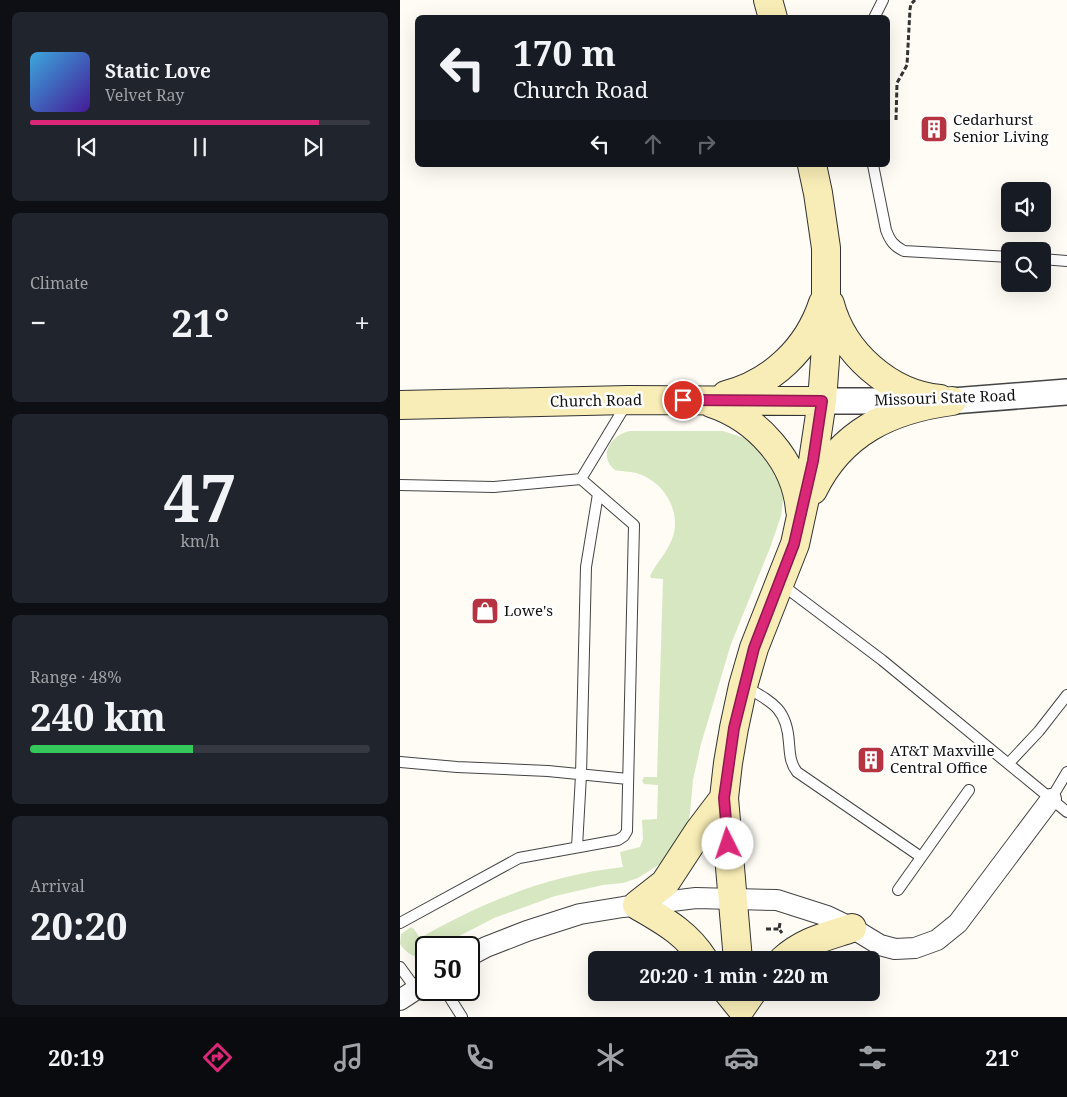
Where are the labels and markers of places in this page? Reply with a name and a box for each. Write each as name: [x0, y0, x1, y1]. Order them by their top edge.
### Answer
place label: Cedarhurst Senior Living: [953, 109, 1049, 146]
building icon: Cedarhurst Senior Living: [919, 114, 949, 144]
pin: [662, 379, 704, 421]
shop icon: Lowe's: [470, 596, 500, 626]
place label: Lowe's: [504, 600, 553, 620]
place label: AT&T Maxville Central Office: [890, 740, 995, 777]
building icon: AT&T Maxville Central Office: [856, 745, 886, 775]

